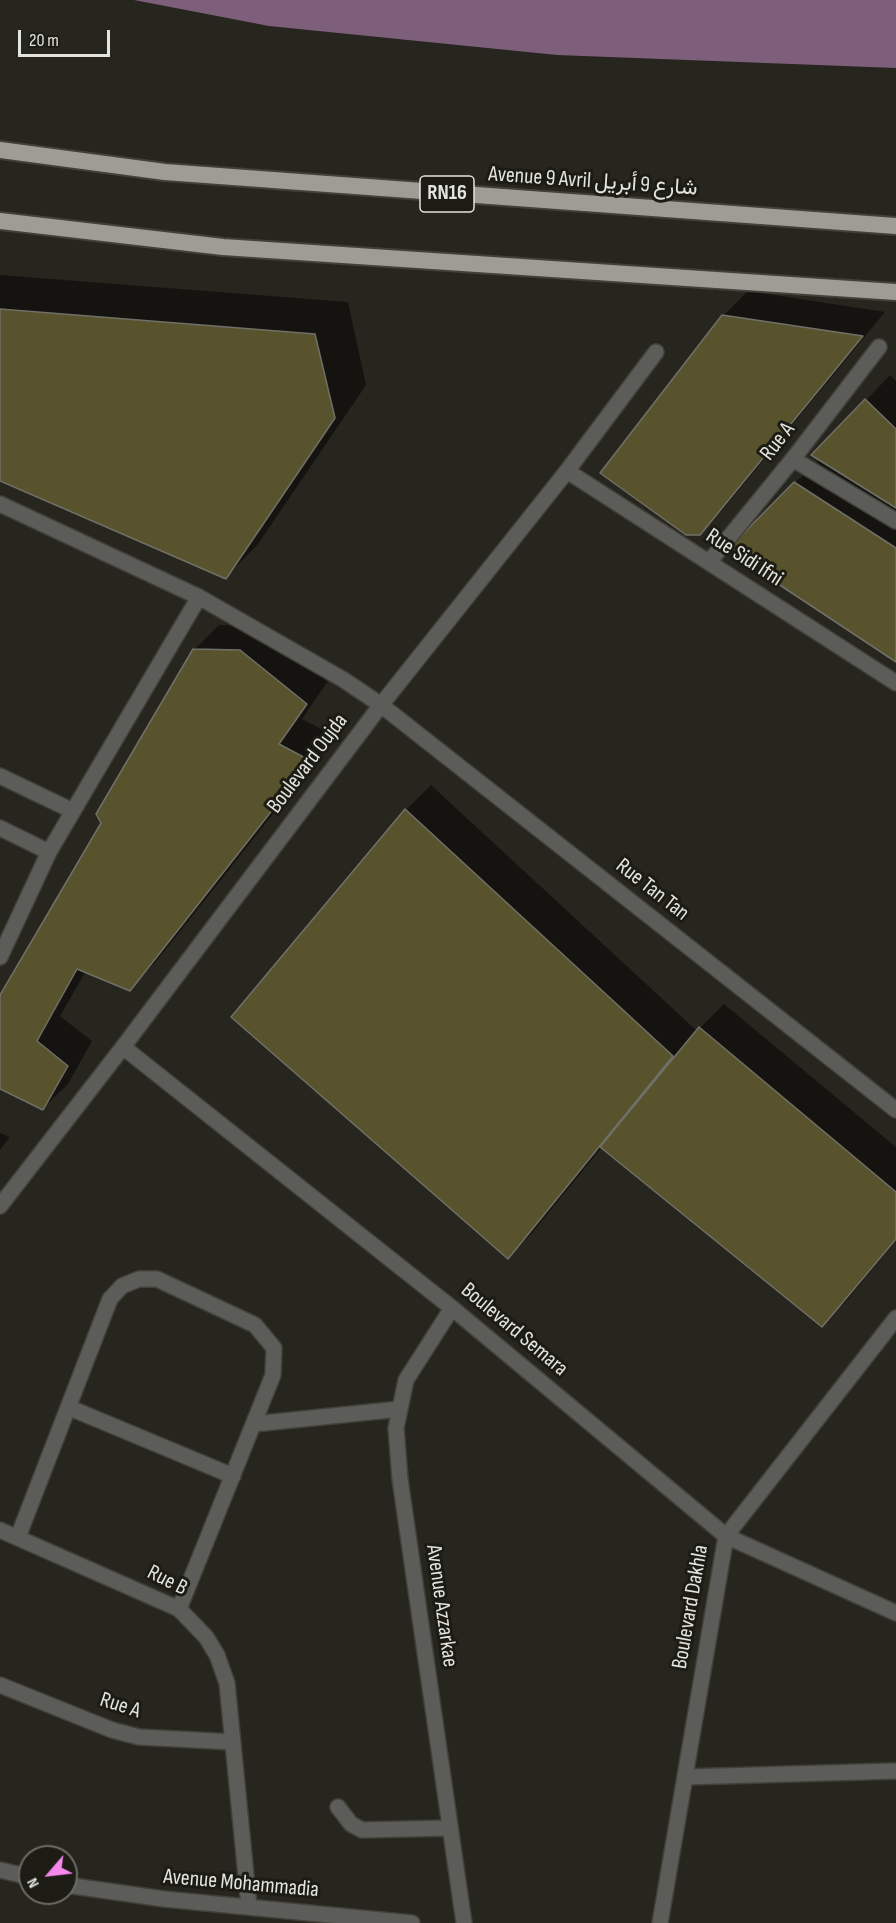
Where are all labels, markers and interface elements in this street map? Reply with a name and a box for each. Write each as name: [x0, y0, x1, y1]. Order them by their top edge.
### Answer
scale bar: [21, 18, 112, 56]
text: 20 m: [29, 30, 59, 51]
street label: Avenue 9 Avril شارع 9 أبريل: [488, 162, 698, 202]
road number: RN16: [420, 176, 474, 212]
street label: Rue A: [755, 418, 801, 466]
street label: Rue Sidi Ifni: [701, 523, 787, 593]
street label: Boulevard Oujda: [262, 709, 354, 819]
street label: Rue Tan Tan: [610, 853, 694, 927]
street label: Boulevard Semara: [455, 1278, 573, 1382]
street label: Avenue Azzarkae: [419, 1543, 463, 1669]
street label: Boulevard Dakhla: [667, 1543, 715, 1671]
street label: Rue B: [143, 1560, 191, 1602]
street label: Rue A: [96, 1687, 144, 1725]
north arrow: [18, 1845, 78, 1905]
street label: Avenue Mohammadia: [162, 1864, 320, 1904]
text: N: [23, 1875, 44, 1891]

